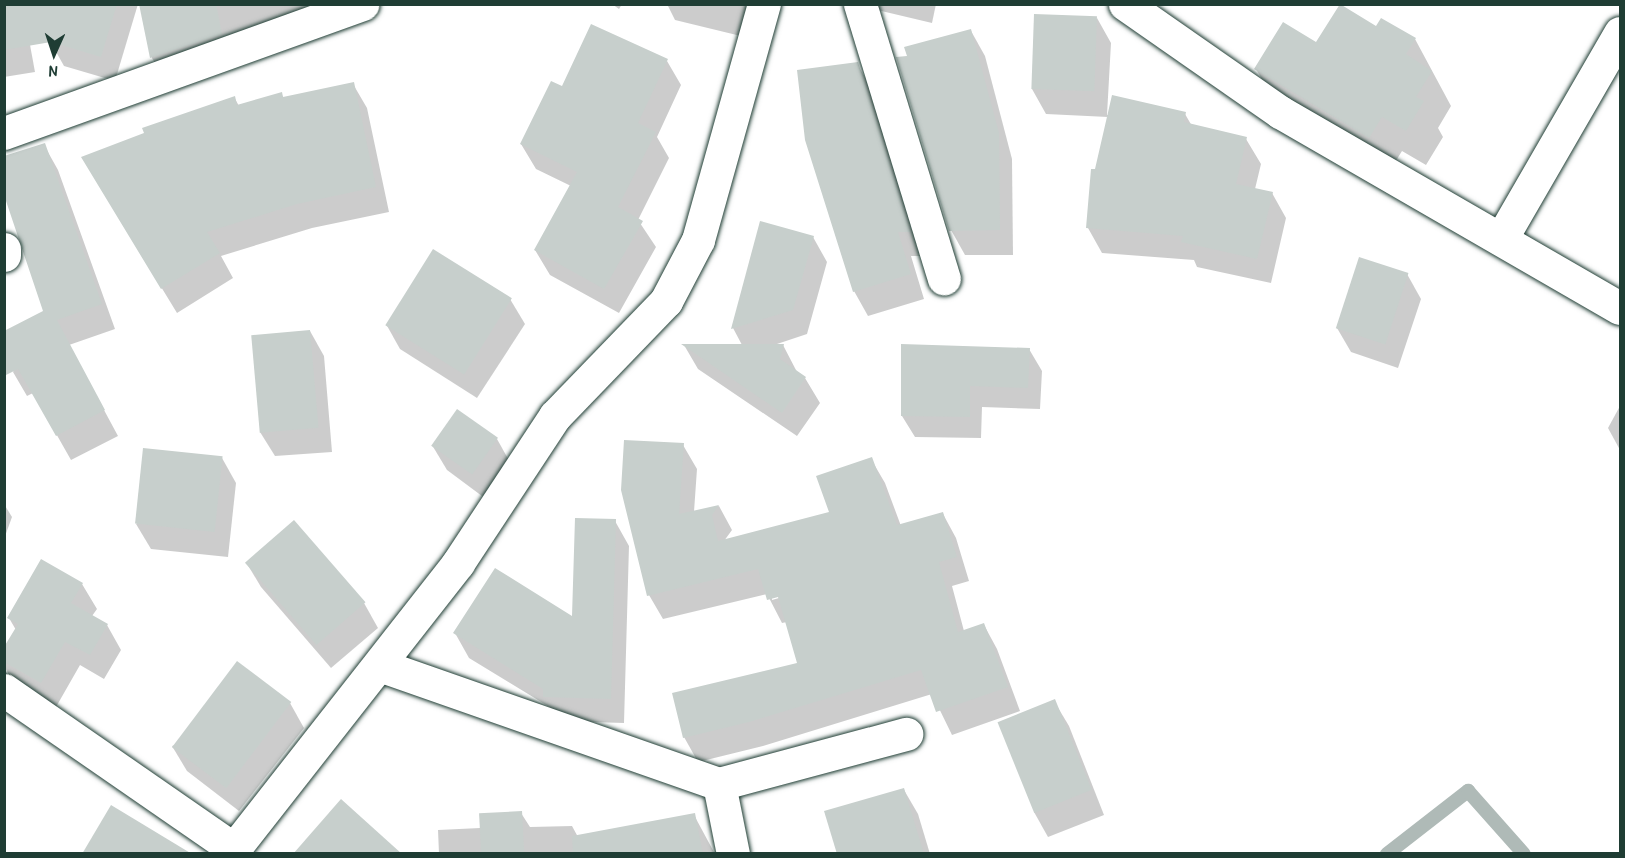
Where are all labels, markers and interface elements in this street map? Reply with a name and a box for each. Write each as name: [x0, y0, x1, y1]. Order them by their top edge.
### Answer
north arrow: [24, 24, 84, 84]
text: N: [48, 61, 58, 83]

